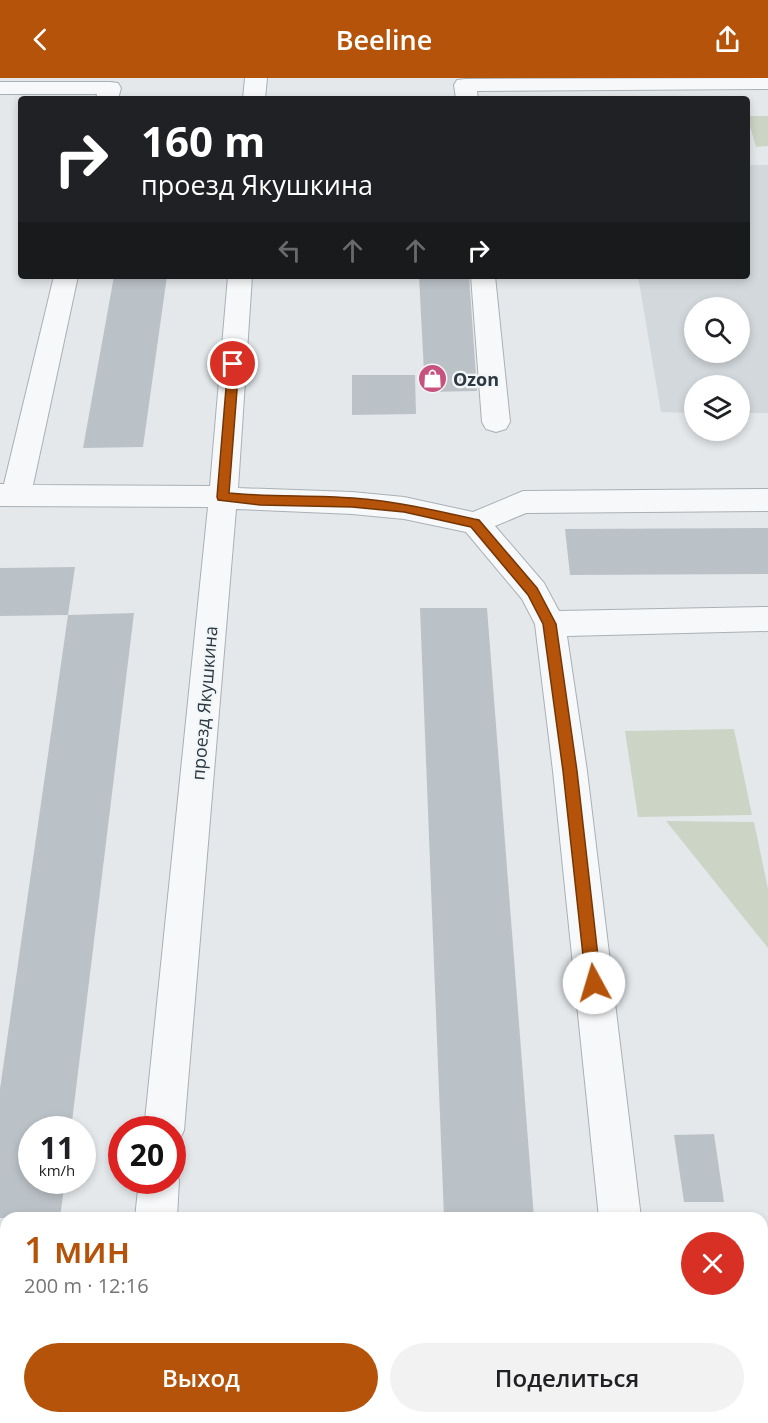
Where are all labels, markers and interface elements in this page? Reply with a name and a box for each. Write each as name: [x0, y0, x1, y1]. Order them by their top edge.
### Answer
text: Beeline: [336, 21, 432, 58]
icon: back: [24, 23, 57, 56]
icon: share: [711, 23, 744, 56]
text: 160 m: [141, 112, 265, 169]
icon: right: [42, 120, 120, 198]
text: проезд Якушкина: [141, 166, 373, 203]
icon: left: [273, 234, 306, 267]
icon: ahead: [336, 234, 369, 267]
icon: ahead: [399, 234, 432, 267]
icon: right: [462, 234, 495, 267]
map controls: [684, 297, 750, 441]
button: search: [684, 297, 750, 363]
pin: [207, 338, 258, 389]
icon: arrive: [216, 347, 249, 380]
shop icon: Ozon: [416, 363, 448, 395]
place label: Ozon: [453, 367, 499, 391]
button: layers: [684, 375, 750, 441]
street label: проезд Якушкина: [185, 625, 223, 781]
position arrow: [562, 951, 626, 1015]
speed limit sign: 20: [108, 1116, 186, 1194]
text: 11: [40, 1127, 74, 1168]
text: km/h: [39, 1160, 75, 1180]
text: 1 мин: [24, 1225, 130, 1274]
button: close: [681, 1232, 744, 1295]
text: 200 m · 12:16: [24, 1272, 149, 1299]
button: Выход: [24, 1343, 378, 1412]
button: Поделиться: [390, 1343, 744, 1412]

